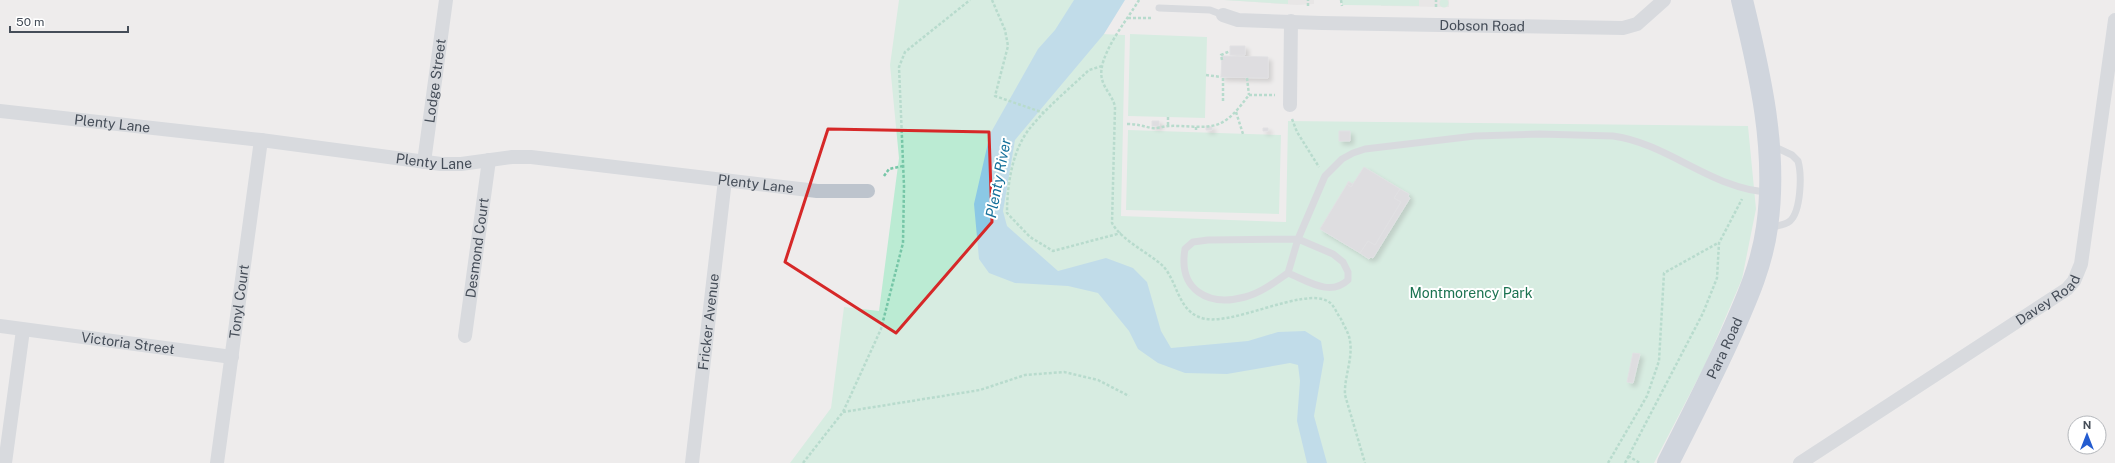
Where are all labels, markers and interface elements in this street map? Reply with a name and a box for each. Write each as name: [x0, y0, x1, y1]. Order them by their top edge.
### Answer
scale bar: [10, 8, 128, 34]
text: 50 m: [16, 15, 44, 29]
street label: Dobson Road: [1439, 17, 1525, 34]
street label: Lodge Street: [421, 38, 449, 124]
street label: Plenty Lane: [73, 111, 151, 136]
water label: Plenty River: [982, 136, 1014, 219]
street label: Plenty Lane: [395, 150, 473, 172]
street label: Plenty Lane: [717, 171, 795, 196]
street label: Desmond Court: [462, 197, 492, 299]
street label: Tonyl Court: [226, 263, 252, 340]
street label: Fricker Avenue: [695, 273, 722, 371]
street label: Davey Road: [2013, 273, 2084, 328]
park label: Montmorency Park: [1409, 285, 1533, 301]
street label: Para Road: [1703, 315, 1746, 382]
street label: Victoria Street: [80, 329, 176, 357]
north arrow: [2067, 415, 2107, 455]
text: N: [2083, 419, 2091, 431]

